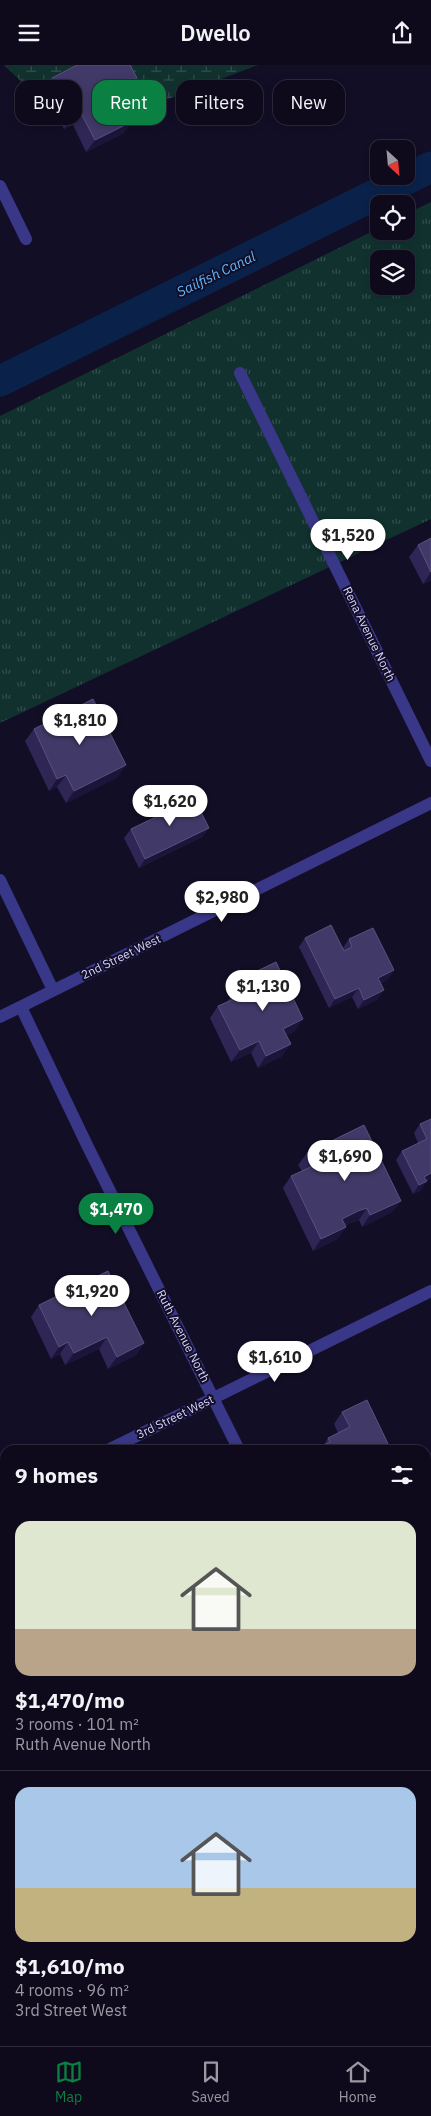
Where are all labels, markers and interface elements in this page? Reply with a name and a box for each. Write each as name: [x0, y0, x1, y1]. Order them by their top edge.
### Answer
text: Dwello: [180, 18, 251, 47]
icon: menu: [15, 19, 43, 47]
icon: share: [388, 19, 416, 47]
chip: Buy: [15, 80, 82, 125]
chip: Rent: [92, 80, 166, 125]
chip: Filters: [176, 80, 263, 125]
chip: New: [273, 80, 345, 125]
north arrow: [370, 140, 415, 185]
map controls: [370, 140, 415, 295]
button: locate: [370, 195, 415, 240]
water label: Sailfish Canal: [174, 247, 259, 301]
button: layers: [370, 250, 415, 295]
pin: $1,520: [307, 519, 389, 561]
text: $1,520: [322, 525, 374, 545]
street label: Rena Avenue North: [340, 584, 399, 684]
pin: $1,810: [39, 703, 121, 746]
text: $1,810: [54, 710, 106, 730]
pin: $1,620: [129, 785, 211, 827]
text: $1,620: [144, 791, 196, 811]
pin: $2,980: [181, 881, 263, 923]
text: $2,980: [196, 887, 248, 907]
street label: 2nd Street West: [79, 931, 163, 982]
pin: $1,130: [222, 969, 304, 1012]
text: $1,130: [237, 976, 289, 996]
pin: $1,690: [304, 1139, 386, 1182]
text: $1,690: [319, 1146, 371, 1166]
pin: $1,470: [75, 1193, 157, 1235]
text: $1,470: [90, 1199, 142, 1219]
pin: $1,920: [51, 1275, 133, 1317]
text: $1,920: [66, 1281, 118, 1301]
street label: Ruth Avenue North: [154, 1287, 213, 1385]
pin: $1,610: [234, 1341, 316, 1383]
text: $1,610: [249, 1347, 301, 1367]
street label: 3rd Street West: [134, 1391, 216, 1442]
text: 9 homes: [15, 1461, 98, 1489]
icon: filters: [388, 1461, 416, 1489]
icon: home: [171, 1554, 261, 1644]
text: $1,470/mo: [15, 1686, 125, 1714]
text: 3 rooms · 101 m²: [15, 1714, 139, 1734]
text: Ruth Avenue North: [15, 1734, 151, 1754]
icon: home: [171, 1819, 261, 1909]
text: $1,610/mo: [15, 1952, 125, 1980]
text: 4 rooms · 96 m²: [15, 1980, 129, 2000]
text: 3rd Street West: [15, 2000, 127, 2020]
tab: Map: [55, 2058, 83, 2106]
tab: Saved: [192, 2058, 230, 2106]
tab: Home: [339, 2058, 376, 2106]

